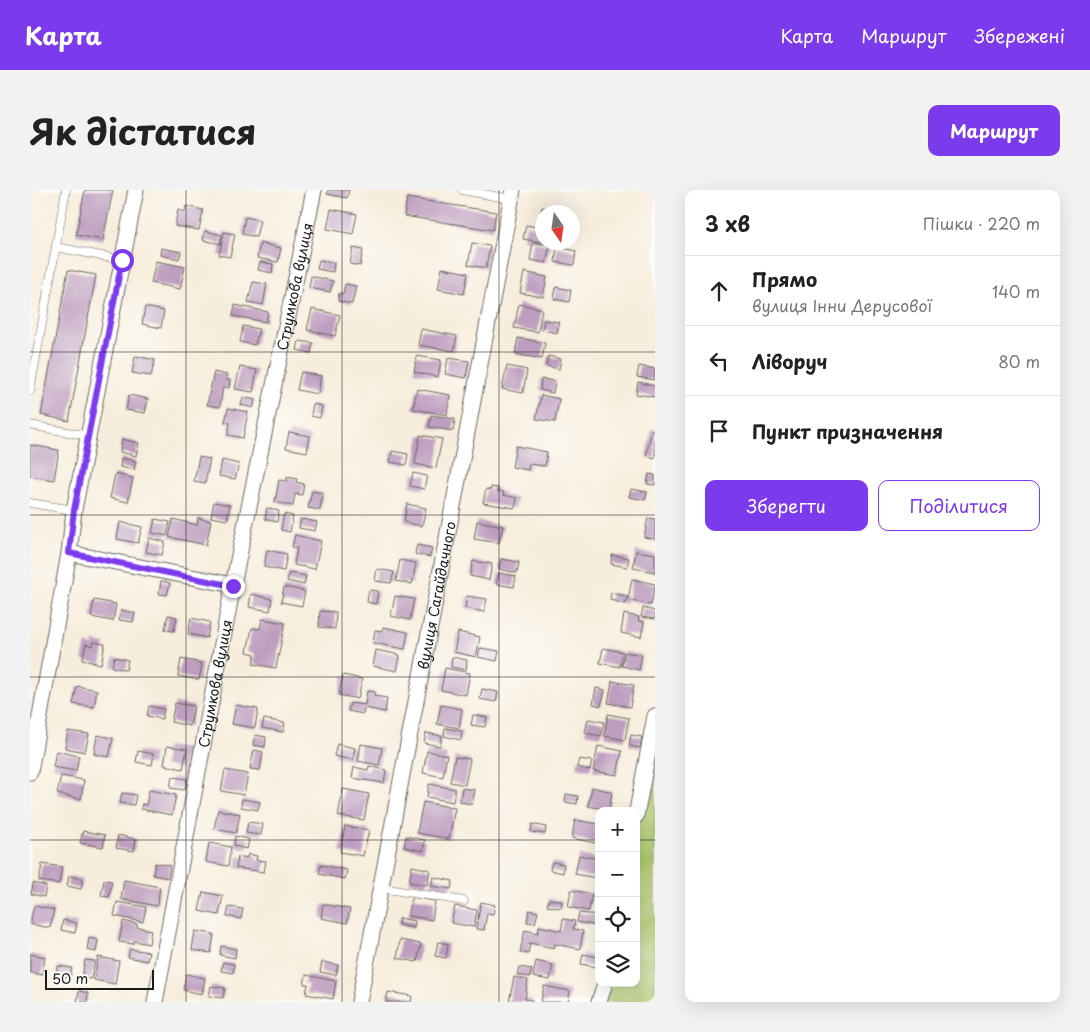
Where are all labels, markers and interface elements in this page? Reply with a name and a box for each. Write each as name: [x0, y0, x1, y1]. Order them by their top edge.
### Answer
text: Карта: [25, 17, 102, 53]
text: Карта: [780, 22, 833, 49]
text: Маршрут: [861, 22, 946, 49]
text: Збережені: [974, 22, 1065, 49]
text: Як дістатися: [30, 104, 256, 157]
button: Маршрут: [928, 105, 1060, 156]
north arrow: [535, 205, 580, 250]
text: 3 хв: [705, 207, 750, 239]
text: Пішки · 220 m: [923, 211, 1040, 235]
street label: Струмкова вулиця: [271, 221, 318, 352]
route start: [111, 249, 134, 272]
text: Прямо: [752, 265, 817, 293]
icon: ahead: [705, 277, 733, 305]
text: 140 m: [992, 279, 1040, 303]
text: вулиця Інни Дерусової: [752, 293, 932, 317]
icon: left: [705, 347, 733, 375]
text: Ліворуч: [752, 347, 828, 375]
text: 80 m: [998, 349, 1040, 373]
icon: arrive: [705, 417, 733, 445]
text: Пункт призначення: [752, 417, 943, 445]
button: Зберегти: [705, 480, 868, 531]
button: Поділитися: [878, 480, 1040, 531]
street label: вулиця Сагайдачного: [412, 519, 460, 671]
route end: [222, 575, 245, 598]
street label: Струмкова вулиця: [192, 618, 237, 749]
map controls: [595, 807, 640, 987]
button: +: [595, 807, 640, 852]
button: −: [595, 852, 640, 897]
button: locate: [595, 897, 640, 942]
button: layers: [595, 942, 640, 987]
scale bar: [45, 967, 154, 990]
text: 50 m: [52, 968, 88, 989]

